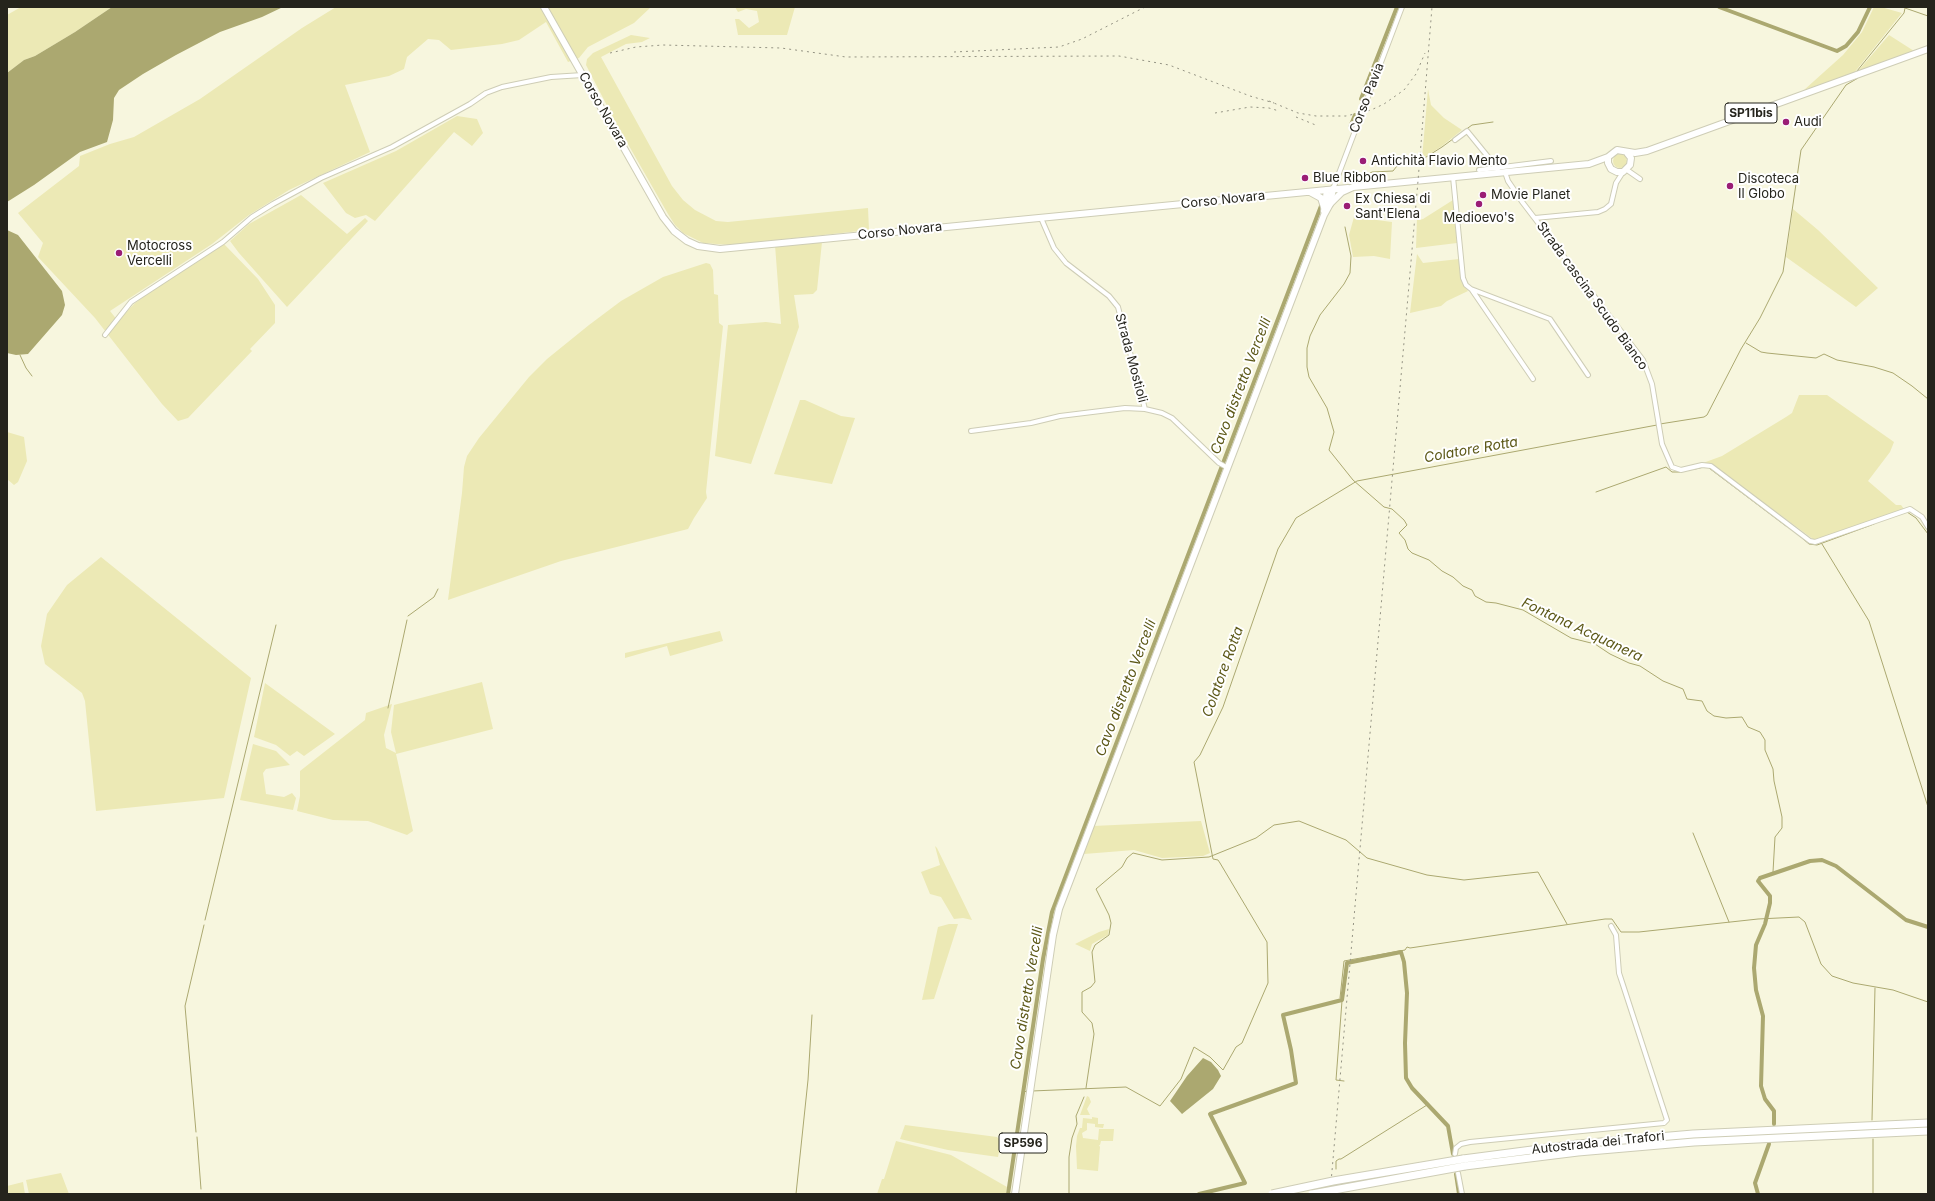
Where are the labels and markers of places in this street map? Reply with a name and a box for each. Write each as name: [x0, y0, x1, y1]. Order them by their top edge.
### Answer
place label: Audi: [1794, 114, 1822, 130]
marker: Audi: [1781, 117, 1791, 127]
place label: Antichità Flavio Mento: [1371, 153, 1507, 169]
marker: Antichità Flavio Mento: [1358, 156, 1368, 166]
place label: Blue Ribbon: [1313, 170, 1386, 186]
place label: Discoteca Il Globo: [1738, 171, 1799, 202]
marker: Blue Ribbon: [1300, 173, 1310, 183]
marker: Discoteca Il Globo: [1725, 181, 1735, 191]
place label: Movie Planet: [1491, 187, 1570, 203]
marker: Movie Planet: [1478, 190, 1488, 200]
place label: Ex Chiesa di Sant'Elena: [1355, 191, 1430, 222]
marker: Medioevo's: [1474, 199, 1484, 209]
marker: Ex Chiesa di Sant'Elena: [1342, 201, 1352, 211]
place label: Medioevo's: [1444, 210, 1514, 226]
place label: Motocross Vercelli: [127, 238, 192, 269]
marker: Motocross Vercelli: [114, 248, 124, 258]

